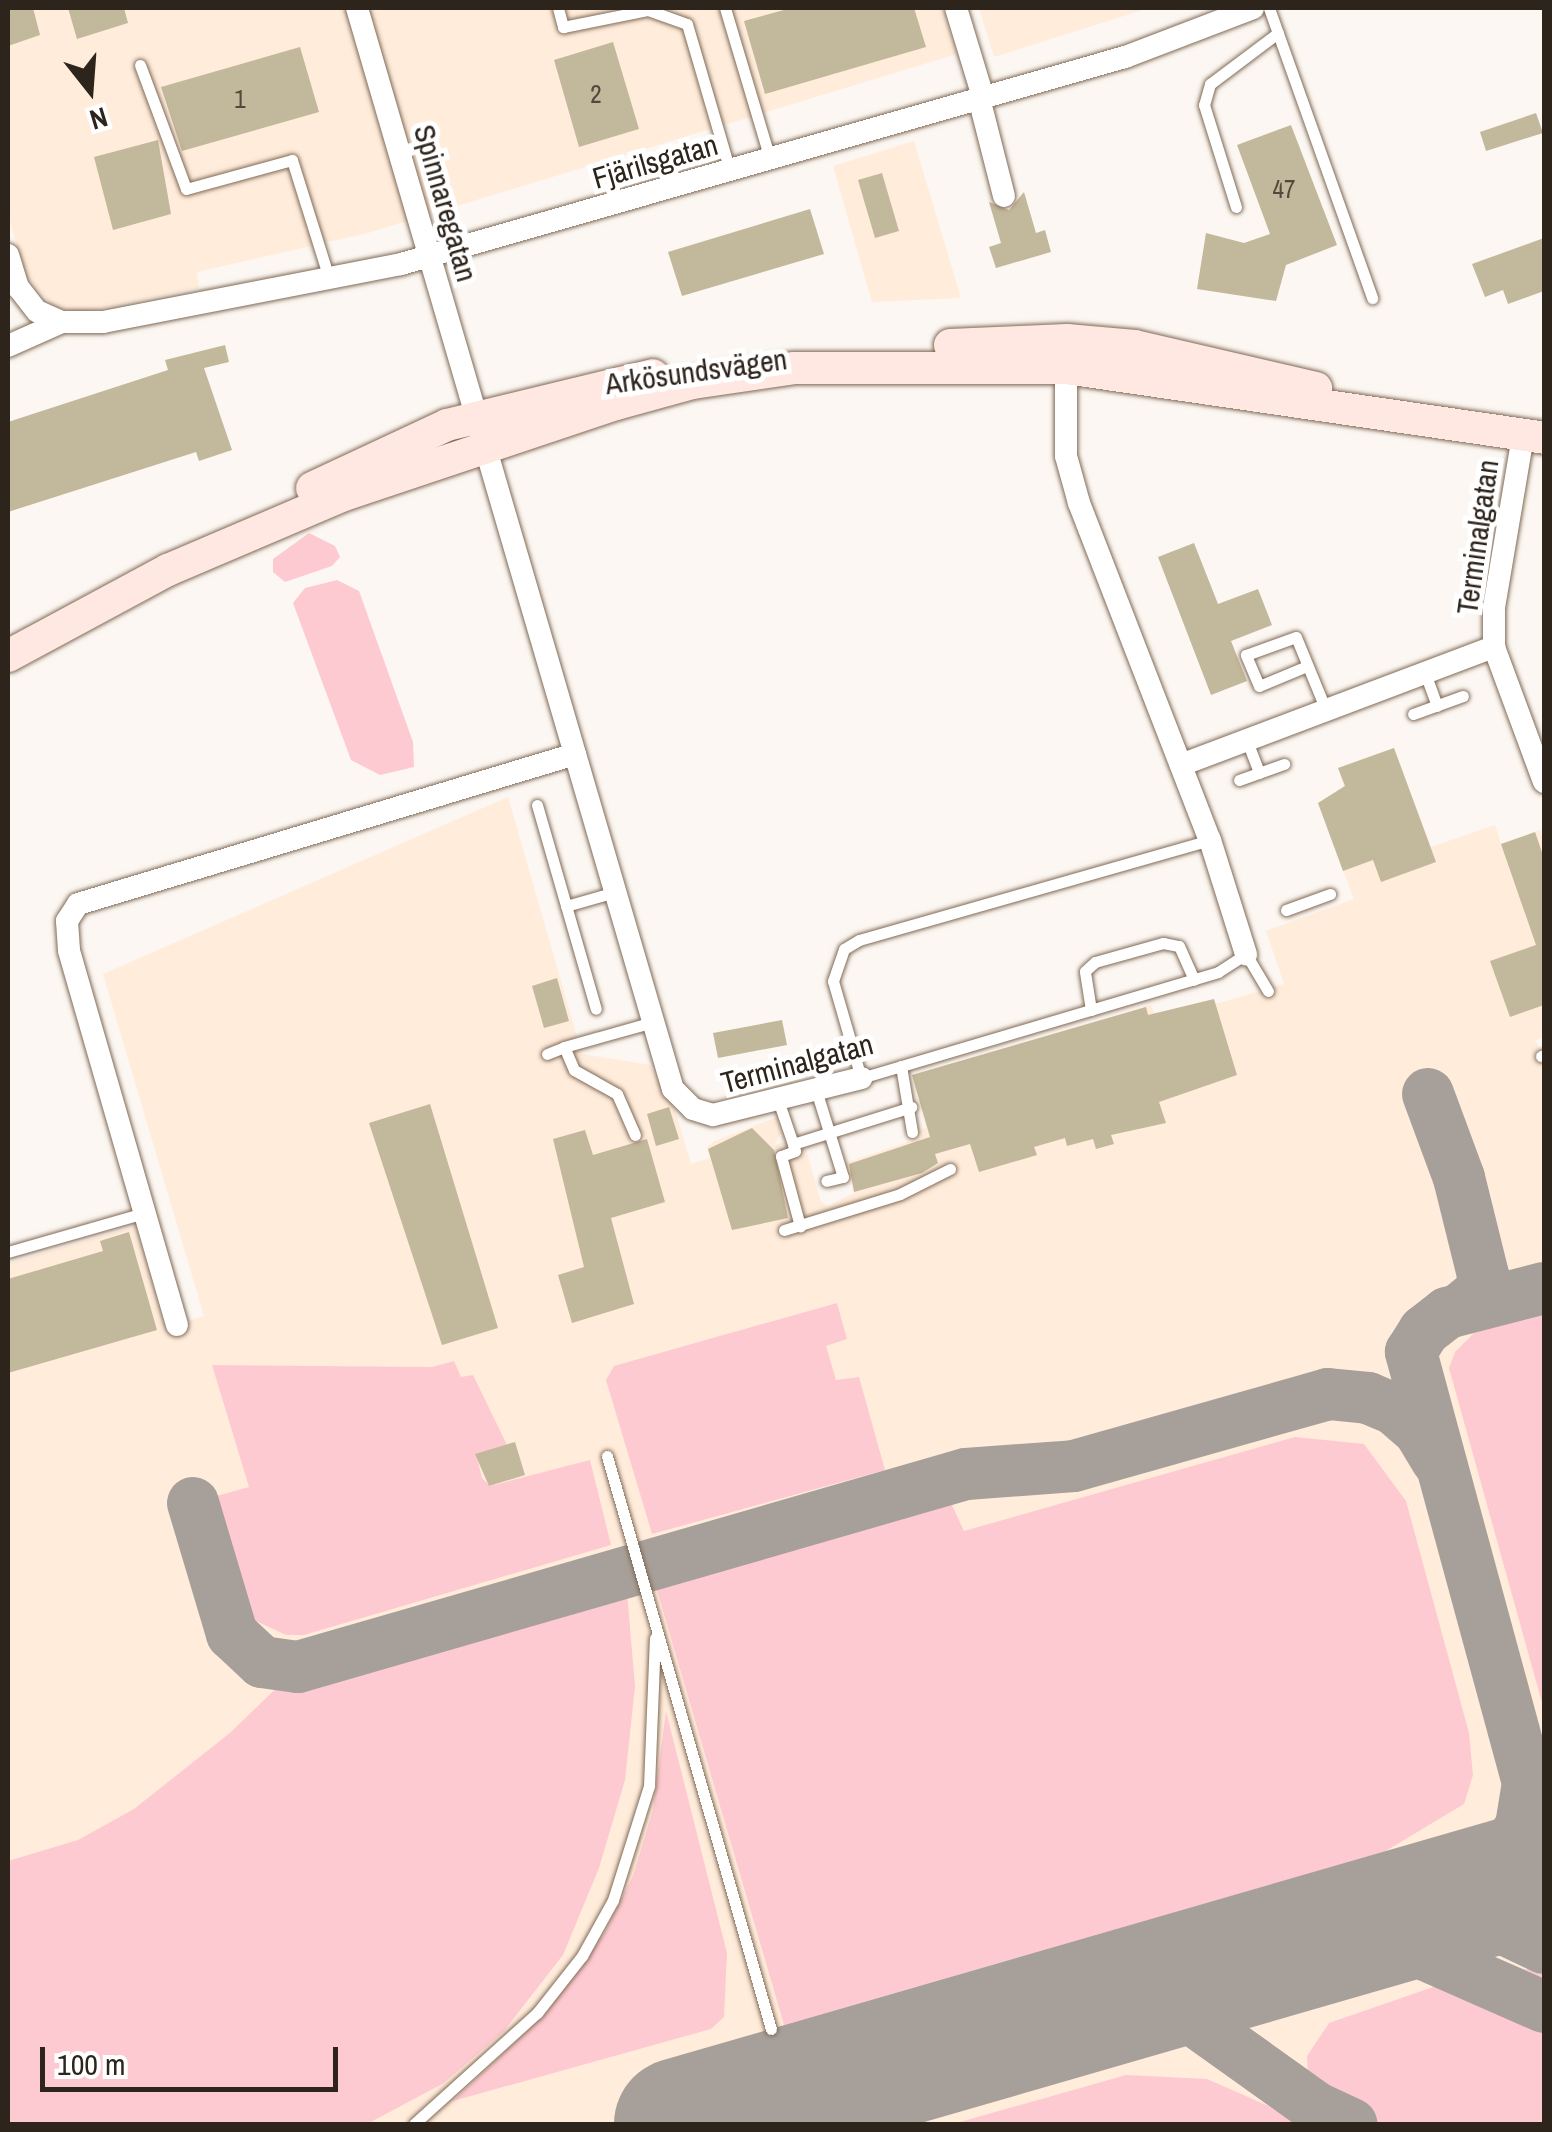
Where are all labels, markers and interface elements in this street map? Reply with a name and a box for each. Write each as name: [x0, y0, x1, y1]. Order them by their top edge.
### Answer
north arrow: [40, 40, 140, 140]
house number: 2: [590, 79, 602, 109]
house number: 1: [234, 84, 246, 114]
text: N: [85, 98, 112, 139]
street label: Spinnaregatan: [406, 120, 486, 286]
street label: Fjärilsgatan: [588, 126, 722, 196]
house number: 47: [1273, 174, 1295, 204]
street label: Arkösundsvägen: [603, 340, 789, 402]
street label: Terminalgatan: [1448, 457, 1506, 617]
street label: Terminalgatan: [717, 1025, 877, 1101]
scale bar: [45, 2027, 342, 2089]
text: 100 m: [57, 2044, 125, 2084]

